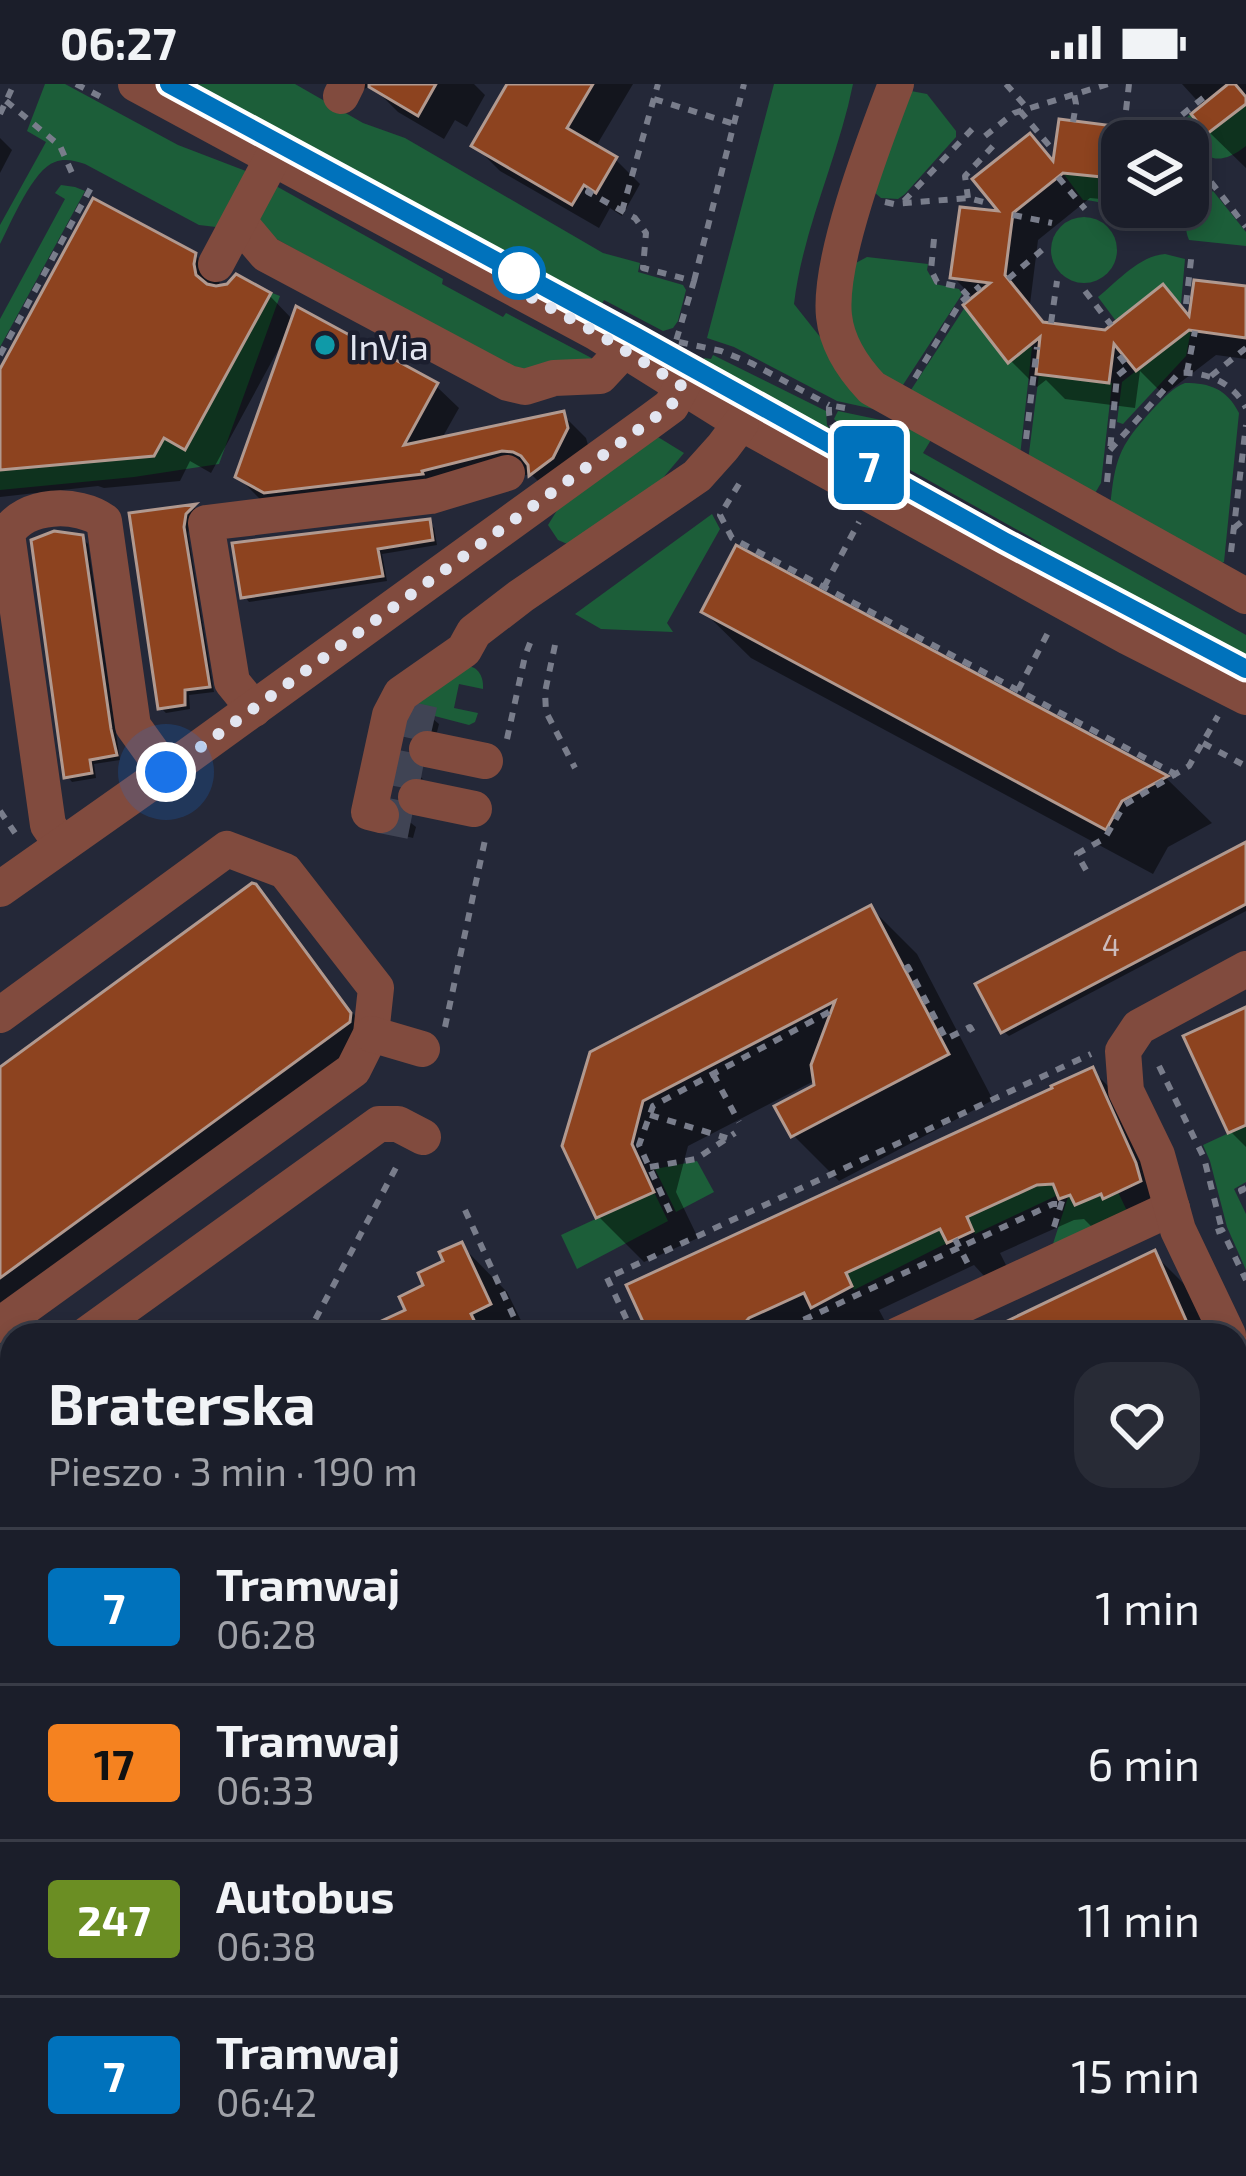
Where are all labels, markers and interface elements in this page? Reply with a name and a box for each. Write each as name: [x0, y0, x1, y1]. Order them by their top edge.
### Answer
text: 06:27: [60, 15, 176, 69]
map controls: [1101, 120, 1209, 228]
button: layers: [1101, 120, 1209, 228]
unlabelled marker: [494, 248, 544, 298]
place label: InVia: [349, 324, 429, 367]
marker: InVia: [312, 332, 338, 358]
line badge: 7: [830, 426, 908, 504]
text: 7: [858, 440, 880, 490]
your location: [136, 742, 196, 802]
house number: 4: [1102, 926, 1120, 962]
button: heart: [1074, 1362, 1200, 1488]
text: Braterska: [48, 1368, 316, 1436]
text: Pieszo · 3 min · 190 m: [48, 1447, 418, 1494]
text: Tramwaj: [216, 1556, 400, 1610]
text: 1 min: [1095, 1580, 1200, 1634]
text: 7: [103, 1582, 125, 1632]
text: 06:28: [216, 1610, 317, 1657]
text: Tramwaj: [216, 1712, 400, 1766]
text: 6 min: [1087, 1736, 1200, 1790]
text: 17: [94, 1738, 134, 1788]
text: 06:33: [216, 1766, 314, 1813]
text: Autobus: [216, 1868, 394, 1922]
text: 11 min: [1077, 1892, 1200, 1946]
text: 247: [77, 1894, 151, 1944]
text: 06:38: [216, 1922, 316, 1969]
text: Tramwaj: [216, 2024, 400, 2078]
text: 15 min: [1071, 2048, 1200, 2102]
text: 7: [103, 2050, 125, 2100]
text: 06:42: [216, 2078, 317, 2125]

